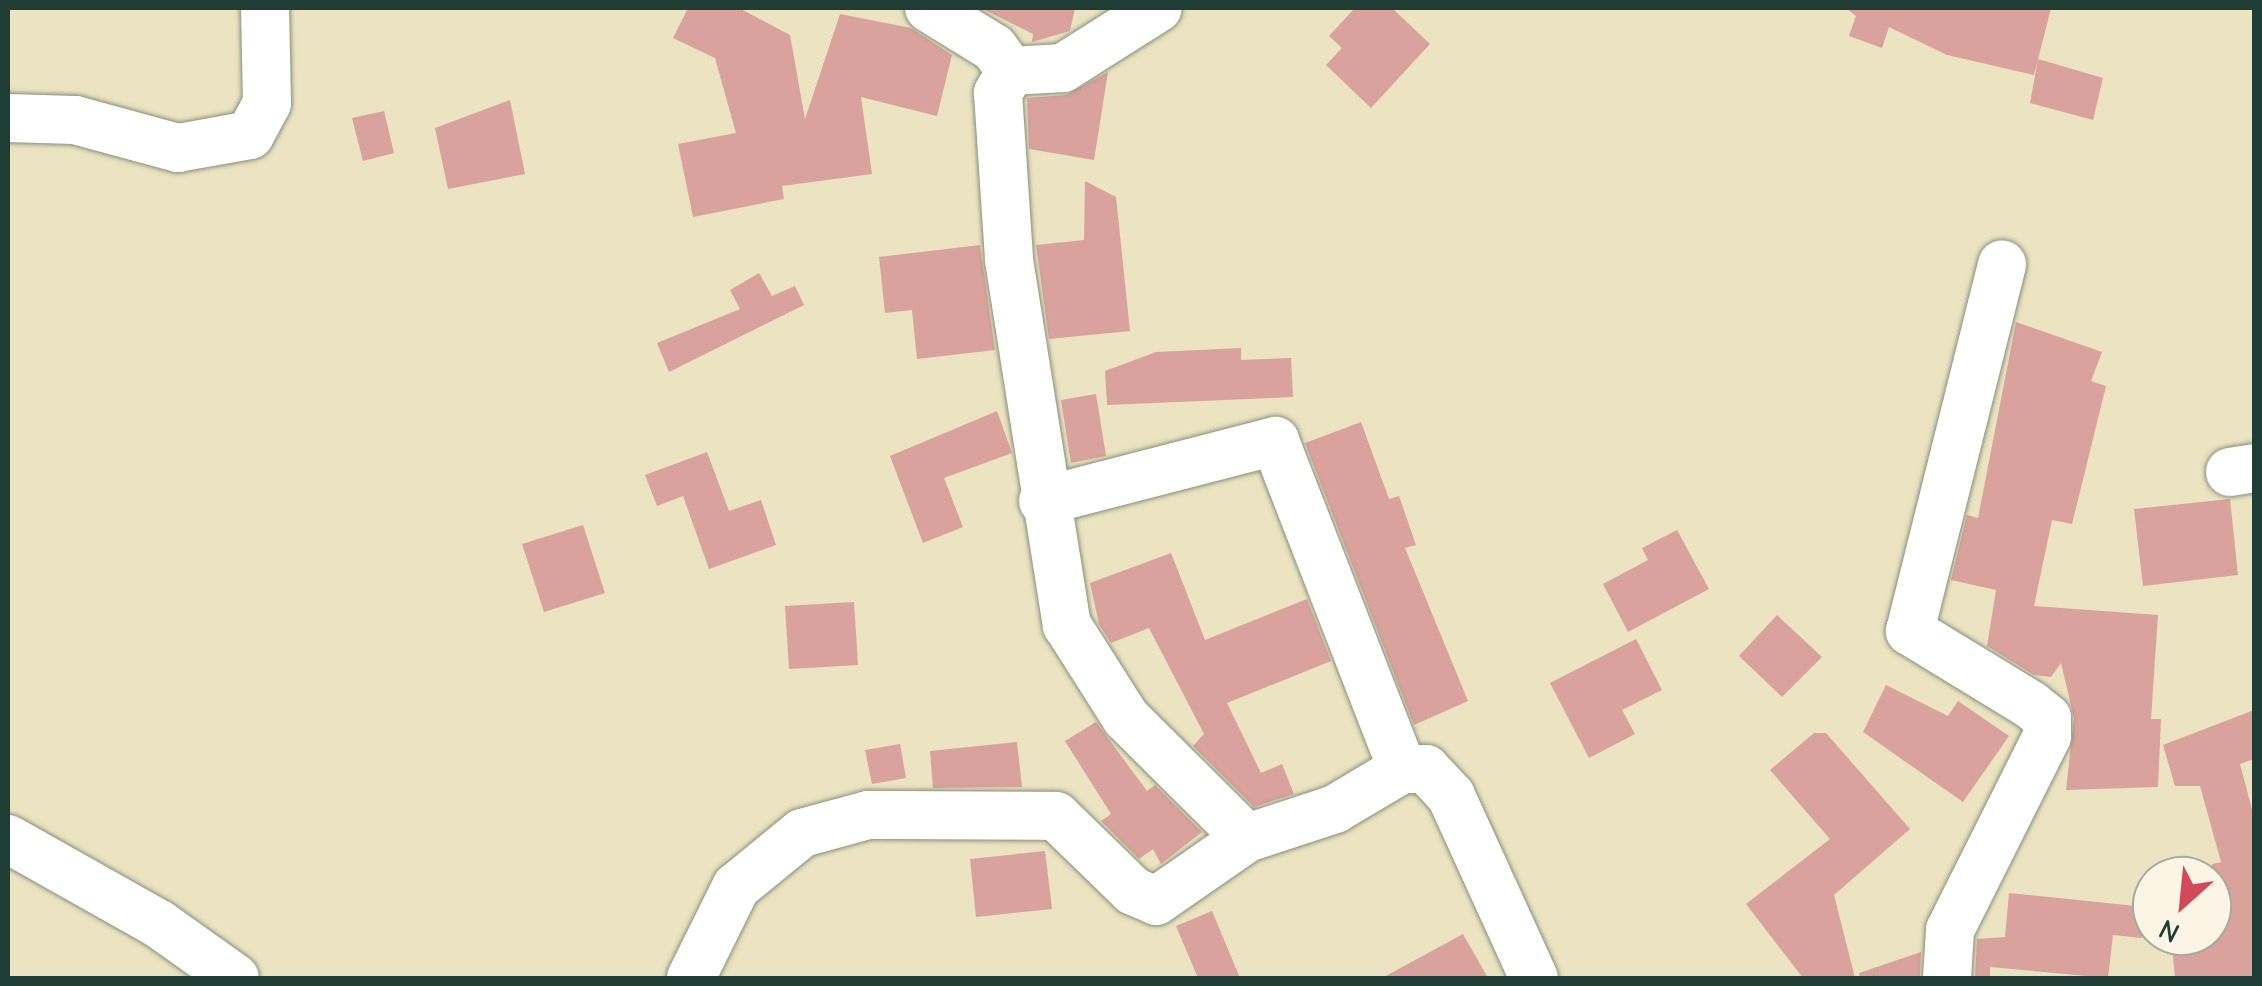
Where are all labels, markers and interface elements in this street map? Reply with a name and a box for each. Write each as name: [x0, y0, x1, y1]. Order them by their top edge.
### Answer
north arrow: [2132, 856, 2232, 956]
text: N: [2154, 913, 2185, 949]

